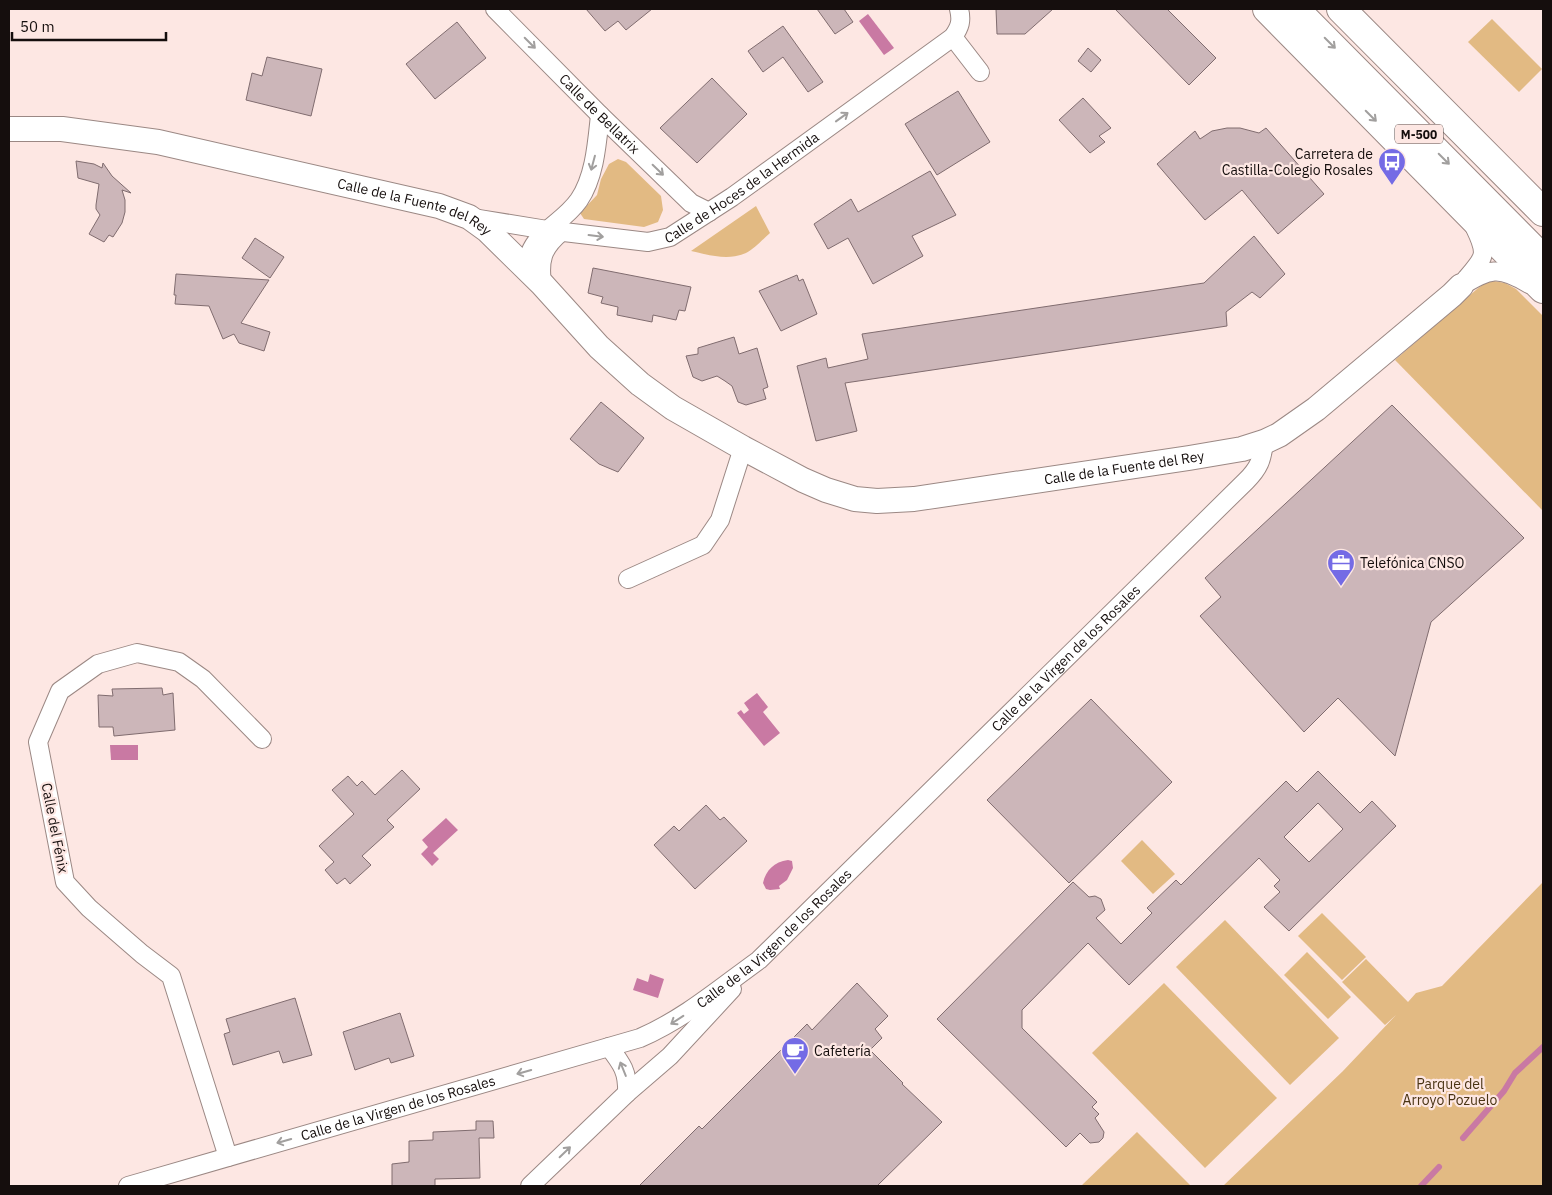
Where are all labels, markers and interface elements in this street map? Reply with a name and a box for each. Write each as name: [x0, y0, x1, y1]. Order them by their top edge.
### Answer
scale bar: [12, 10, 166, 42]
text: 50 m: [20, 17, 55, 36]
one-way arrow: [523, 37, 535, 49]
one-way arrow: [1324, 37, 1336, 50]
street label: Calle de Bellatrix: [555, 70, 644, 158]
one-way arrow: [1365, 110, 1377, 122]
one-way arrow: [835, 112, 849, 122]
road number: M-500: [1395, 125, 1443, 144]
street label: Calle de Hoces de la Hermida: [663, 128, 823, 247]
place label: Carretera de Castilla-Colegio Rosales: [1222, 145, 1373, 179]
bus stop icon: Carretera de Castilla-Colegio Rosales: [1377, 147, 1407, 186]
one-way arrow: [1438, 153, 1450, 165]
one-way arrow: [588, 155, 597, 171]
one-way arrow: [651, 164, 664, 176]
street label: Calle de la Fuente del Rey: [336, 174, 496, 239]
one-way arrow: [588, 231, 604, 241]
street label: Calle de la Fuente del Rey: [1043, 447, 1206, 488]
office icon: Telefónica CNSO: [1326, 548, 1356, 587]
place label: Telefónica CNSO: [1360, 554, 1465, 572]
street label: Calle de la Virgen de los Rosales: [988, 581, 1144, 735]
street label: Calle del Fénix: [37, 781, 73, 875]
street label: Calle de la Virgen de los Rosales: [693, 865, 855, 1012]
one-way arrow: [670, 1014, 684, 1025]
cafe icon: Cafetería: [780, 1036, 810, 1075]
place label: Cafetería: [814, 1042, 872, 1060]
one-way arrow: [618, 1062, 628, 1077]
one-way arrow: [516, 1068, 532, 1077]
street label: Calle de la Virgen de los Rosales: [299, 1071, 498, 1145]
park label: Parque del Arroyo Pozuelo: [1403, 1075, 1498, 1109]
one-way arrow: [276, 1137, 292, 1147]
one-way arrow: [559, 1146, 572, 1158]

